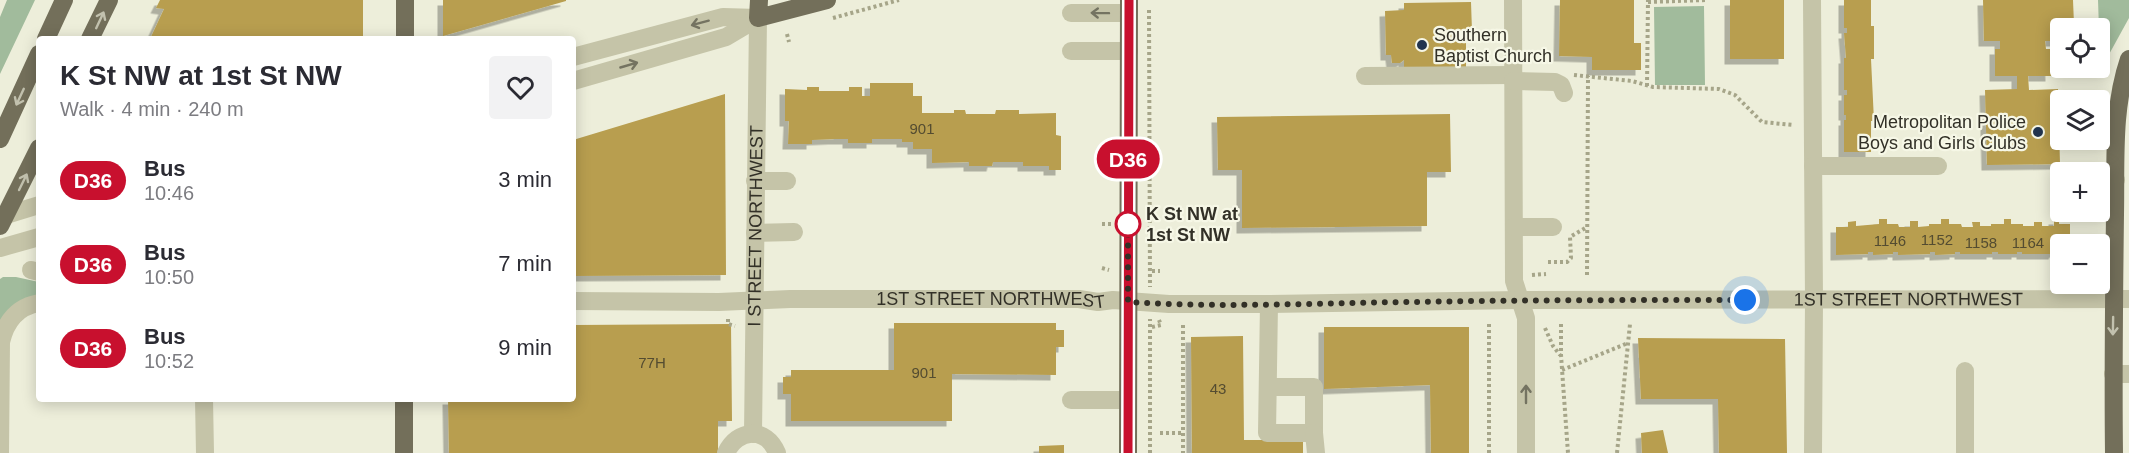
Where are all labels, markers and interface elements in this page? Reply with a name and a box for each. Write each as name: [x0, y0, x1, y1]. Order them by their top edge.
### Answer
one-way arrow: [1090, 7, 1110, 19]
one-way arrow: [94, 11, 106, 29]
one-way arrow: [691, 18, 710, 30]
map controls: [2050, 18, 2110, 294]
button: locate: [2050, 18, 2110, 78]
place label: Southern Baptist Church: [1434, 25, 1552, 66]
marker: Southern Baptist Church: [1415, 38, 1429, 52]
button: heart: [489, 56, 552, 119]
one-way arrow: [619, 59, 638, 70]
text: K St NW at 1st St NW: [60, 60, 342, 91]
one-way arrow: [13, 87, 25, 105]
button: layers: [2050, 90, 2110, 150]
text: Walk · 4 min · 240 m: [60, 98, 244, 120]
place label: Metropolitan Police Boys and Girls Clubs: [1858, 112, 2026, 153]
house number: 901: [909, 120, 935, 137]
street label: I STREET NORTHWEST: [744, 125, 767, 327]
marker: Metropolitan Police Boys and Girls Clubs: [2031, 125, 2045, 139]
line badge: D36: [1094, 140, 1162, 178]
text: D36: [1109, 148, 1147, 171]
text: Bus: [144, 156, 186, 181]
button: +: [2050, 162, 2110, 222]
text: 3 min: [498, 167, 552, 192]
text: D36: [74, 169, 112, 192]
one-way arrow: [17, 173, 29, 191]
text: 10:46: [144, 182, 194, 204]
place label: K St NW at 1st St NW: [1146, 204, 1238, 245]
marker: K St NW at 1st St NW: [1115, 211, 1141, 237]
house number: 1152: [1921, 231, 1953, 248]
house number: 1146: [1874, 232, 1906, 249]
house number: 1158: [1965, 234, 1997, 251]
house number: 1164: [2012, 234, 2044, 251]
button: −: [2050, 234, 2110, 294]
text: Bus: [144, 240, 186, 265]
text: 7 min: [498, 251, 552, 276]
text: D36: [74, 253, 112, 276]
text: 10:50: [144, 266, 194, 288]
your location: [1730, 285, 1760, 315]
street label: 1ST STREET NORTHWEST: [876, 289, 1107, 312]
street label: 1ST STREET NORTHWEST: [1794, 289, 2023, 310]
one-way arrow: [2107, 315, 2119, 335]
text: Bus: [144, 324, 186, 349]
text: 9 min: [498, 335, 552, 360]
text: D36: [74, 337, 112, 360]
text: 10:52: [144, 350, 194, 372]
house number: 77H: [638, 354, 666, 371]
house number: 901: [911, 364, 937, 381]
house number: 43: [1210, 380, 1226, 397]
one-way arrow: [1520, 385, 1532, 405]

